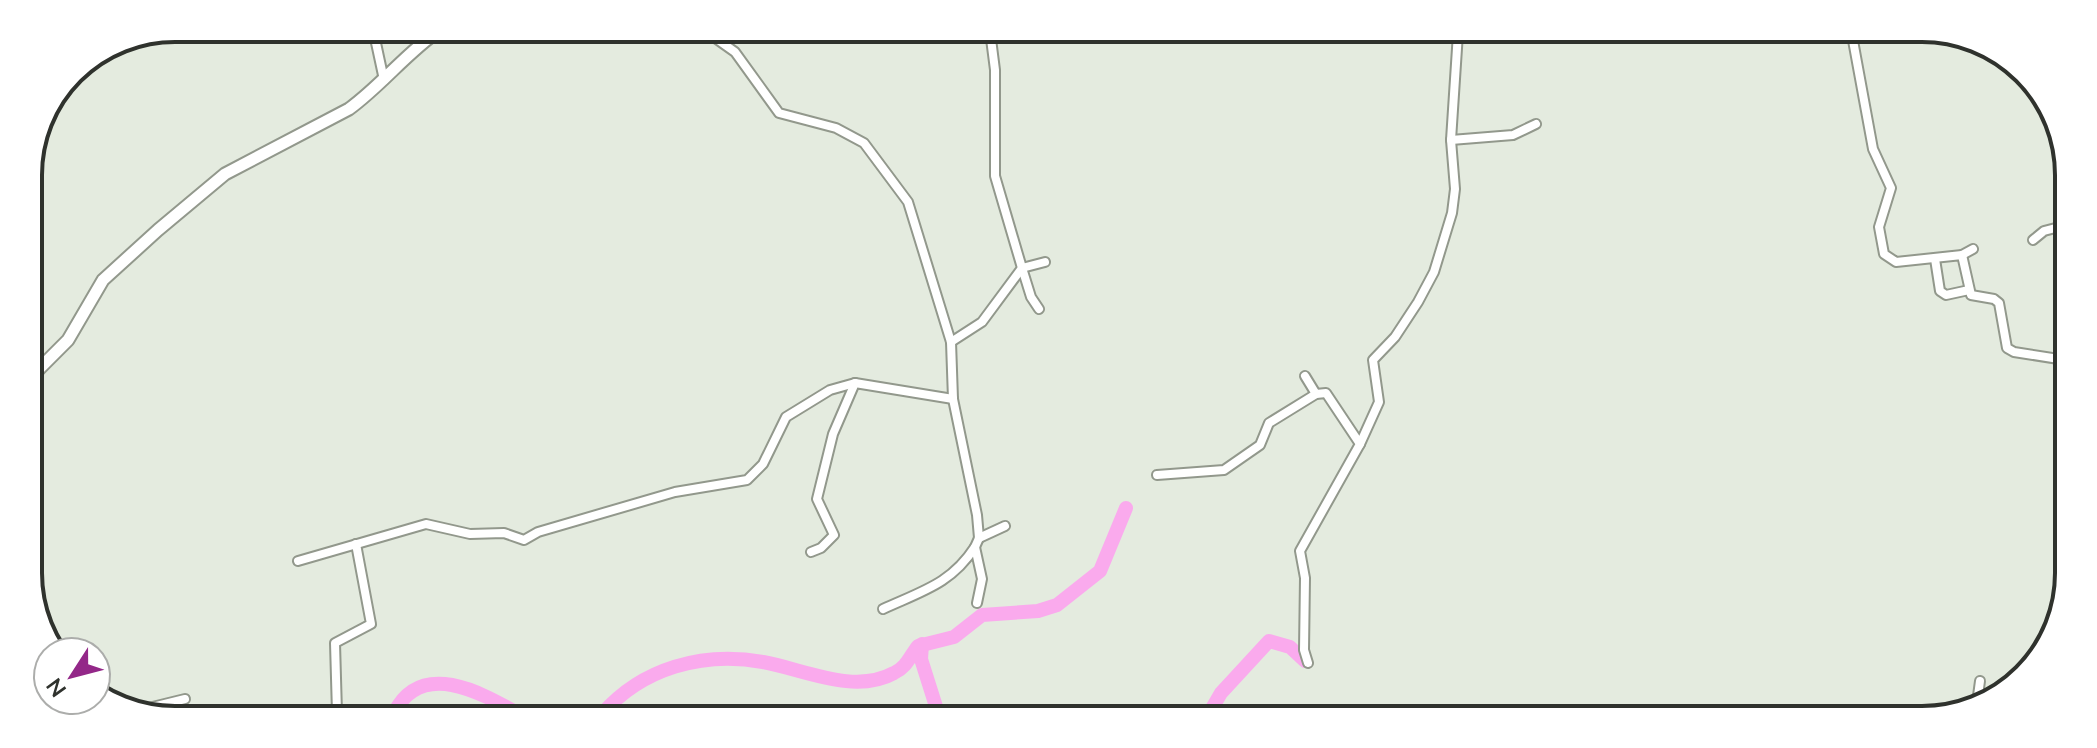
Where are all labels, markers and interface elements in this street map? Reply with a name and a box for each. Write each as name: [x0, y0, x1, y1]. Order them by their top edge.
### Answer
north arrow: [32, 636, 112, 716]
text: N: [40, 672, 74, 703]

